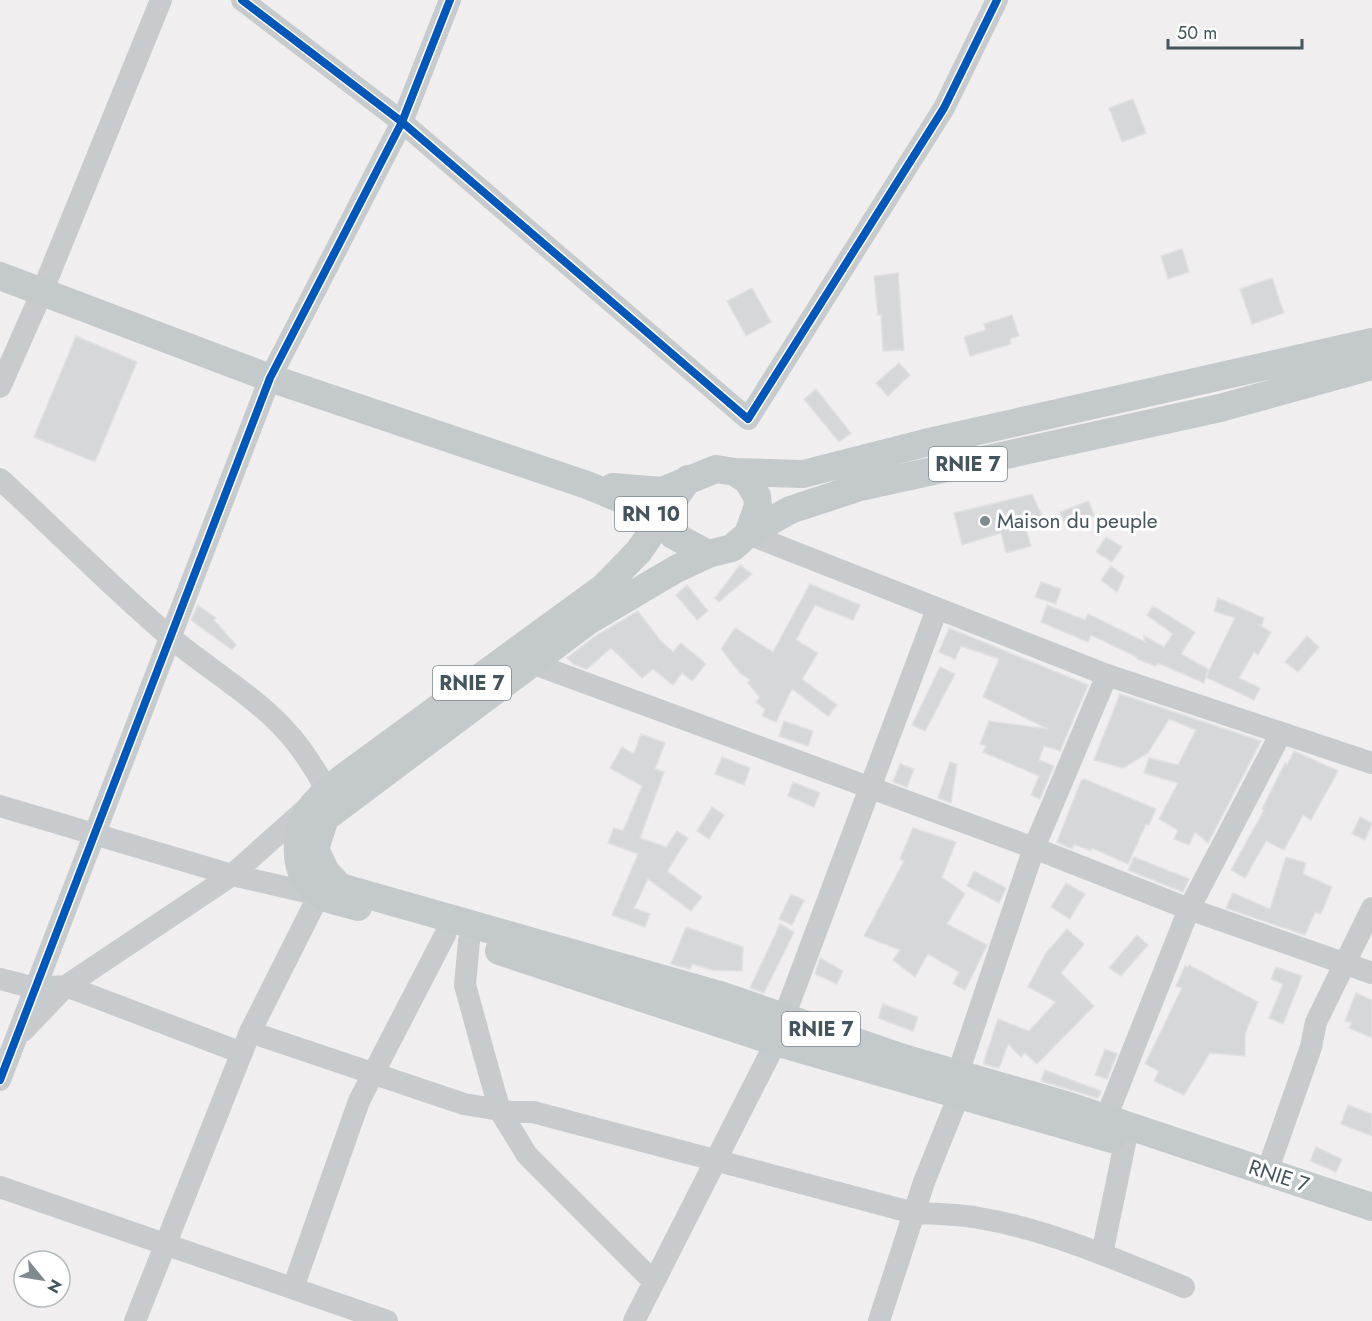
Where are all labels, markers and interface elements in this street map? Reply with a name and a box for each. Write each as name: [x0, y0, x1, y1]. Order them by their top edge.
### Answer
scale bar: [1168, 12, 1302, 50]
text: 50 m: [1177, 20, 1217, 46]
road number: RNIE 7: [929, 447, 1007, 481]
road number: RN 10: [615, 497, 687, 531]
place label: Maison du peuple: [997, 506, 1158, 536]
marker: Maison du peuple: [978, 514, 992, 528]
road number: RNIE 7: [433, 666, 511, 700]
road number: RNIE 7: [782, 1012, 860, 1046]
street label: RNIE 7: [1245, 1152, 1313, 1200]
north arrow: [12, 1249, 72, 1309]
text: N: [41, 1275, 68, 1298]

